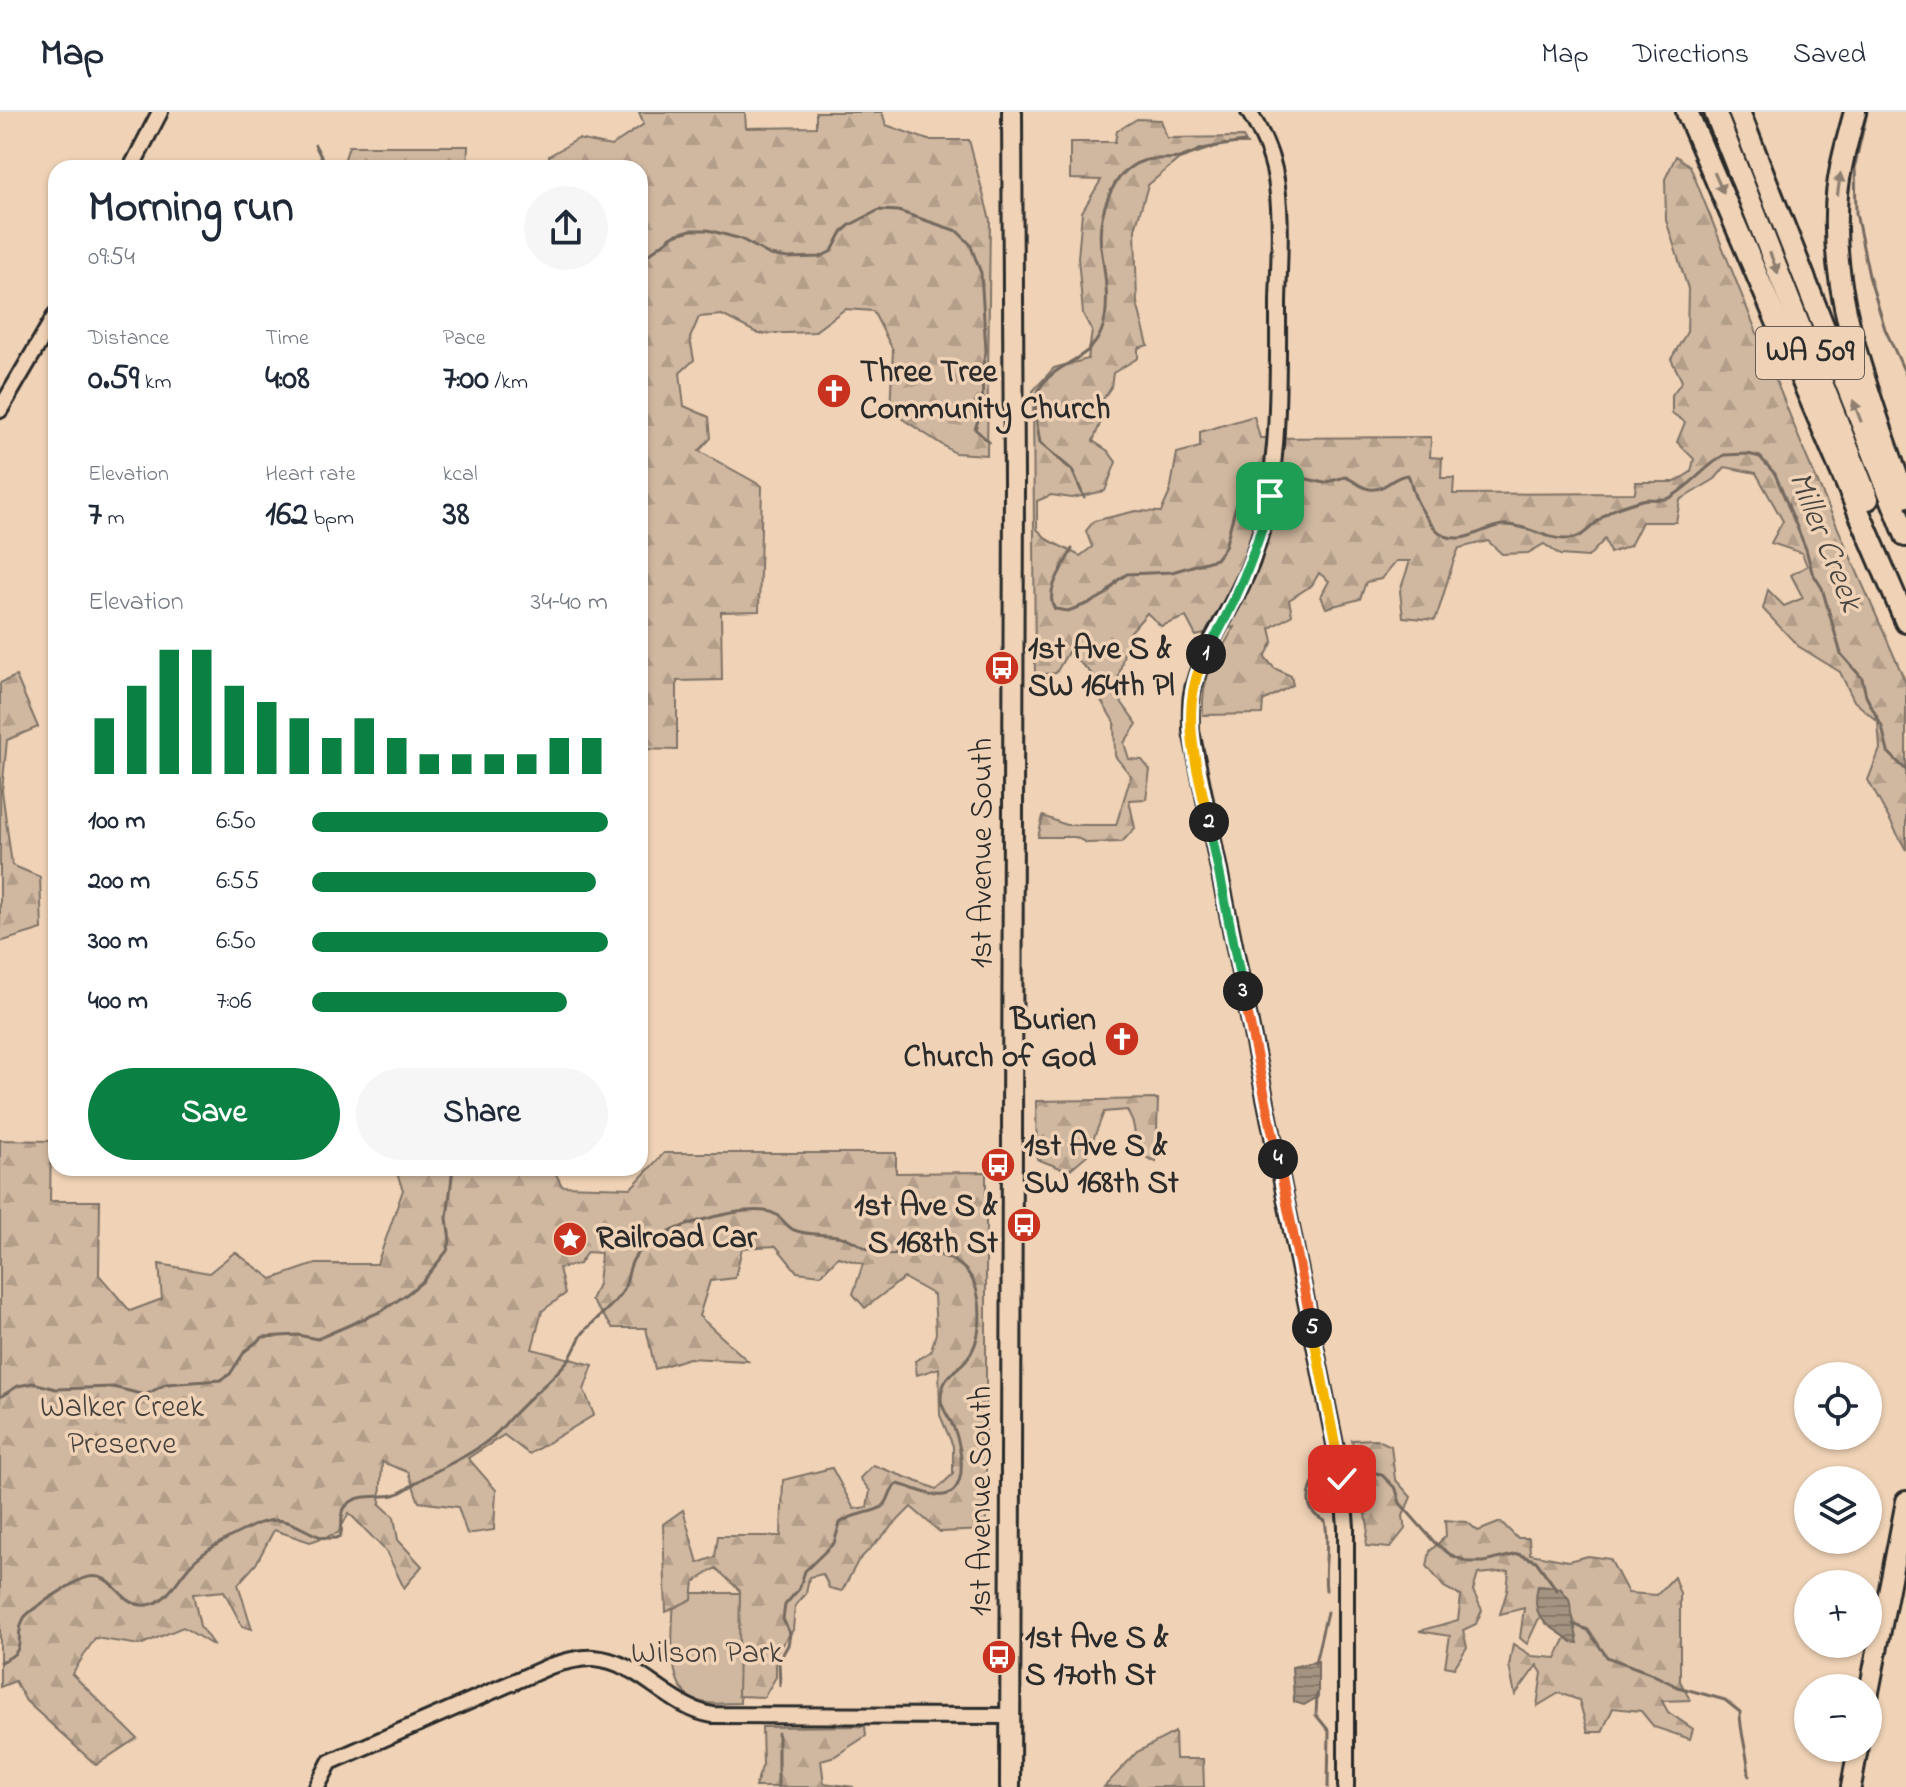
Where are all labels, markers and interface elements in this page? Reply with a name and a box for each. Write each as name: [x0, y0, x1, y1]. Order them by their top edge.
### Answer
text: Map: [40, 27, 104, 83]
text: Map: [1541, 35, 1589, 76]
text: Directions: [1633, 35, 1749, 76]
text: Saved: [1793, 35, 1866, 76]
one-way arrow: [1712, 171, 1726, 195]
one-way arrow: [1833, 172, 1846, 197]
text: Morning run: [88, 177, 294, 241]
button: share: [524, 186, 608, 270]
text: 09:54: [88, 239, 135, 277]
one-way arrow: [1768, 251, 1781, 275]
text: Distance: [88, 323, 169, 355]
text: Time: [265, 323, 309, 355]
text: Pace: [443, 323, 486, 355]
road number: WA 509: [1756, 327, 1864, 379]
place label: Three Tree Community Church: [860, 350, 1110, 435]
text: 0.59: [88, 355, 139, 405]
text: 4:08: [265, 355, 310, 405]
text: 7:00: [443, 355, 489, 405]
text: km: [139, 367, 172, 399]
text: /km: [489, 367, 528, 399]
church icon: Three Tree Community Church: [815, 372, 853, 410]
one-way arrow: [1850, 399, 1863, 423]
text: Elevation: [88, 459, 169, 491]
text: Heart rate: [265, 459, 356, 491]
text: kcal: [443, 459, 478, 491]
pin: [1236, 462, 1304, 530]
water label: Miller Creek: [1773, 464, 1876, 621]
icon: arrive: [1248, 474, 1292, 518]
text: 7: [88, 491, 102, 541]
text: 162: [265, 491, 308, 541]
text: 38: [443, 491, 469, 541]
text: m: [102, 503, 125, 535]
text: bpm: [308, 503, 354, 535]
text: Elevation: [88, 584, 184, 622]
text: 34–40 m: [530, 584, 608, 622]
place label: 1st Ave S & SW 164th Pl: [1028, 627, 1175, 711]
pin: 1: [1186, 634, 1226, 674]
text: 1: [1203, 638, 1210, 670]
bus stop icon: 1st Ave S & SW 164th Pl: [983, 649, 1021, 687]
street label: 1st Avenue South: [960, 738, 1007, 968]
pin: 2: [1189, 802, 1229, 842]
text: 100 m: [88, 803, 145, 841]
text: 6:50: [216, 803, 256, 841]
text: 2: [1204, 806, 1214, 838]
text: 200 m: [88, 863, 150, 901]
text: 6:55: [216, 863, 259, 901]
text: 300 m: [88, 923, 148, 961]
text: 6:50: [216, 923, 256, 961]
pin: 3: [1223, 971, 1263, 1011]
text: 3: [1238, 975, 1248, 1007]
text: 400 m: [88, 983, 148, 1021]
text: 7:06: [216, 983, 252, 1021]
place label: Burien Church of God: [904, 998, 1096, 1082]
church icon: Burien Church of God: [1103, 1020, 1141, 1058]
button: Save: [88, 1068, 340, 1160]
button: Share: [356, 1068, 608, 1160]
place label: 1st Ave S & SW 168th St: [1024, 1124, 1179, 1208]
pin: 4: [1258, 1139, 1298, 1179]
text: 4: [1273, 1143, 1283, 1175]
bus stop icon: 1st Ave S & SW 168th St: [979, 1146, 1017, 1184]
place label: 1st Ave S & S 168th St: [854, 1184, 998, 1268]
bus stop icon: 1st Ave S & S 168th St: [1005, 1206, 1043, 1244]
place label: Railroad Car: [596, 1216, 758, 1263]
place icon: Railroad Car: [551, 1220, 589, 1258]
pin: 5: [1292, 1308, 1332, 1348]
text: 5: [1306, 1312, 1318, 1344]
map controls: [1794, 1362, 1882, 1762]
button: locate: [1794, 1362, 1882, 1450]
park label: Walker Creek Preserve: [40, 1385, 205, 1469]
street label: 1st Avenue South: [959, 1386, 1006, 1616]
pin: [1308, 1445, 1376, 1513]
icon: check: [1320, 1457, 1364, 1501]
button: layers: [1794, 1466, 1882, 1554]
button: +: [1794, 1570, 1882, 1658]
place label: 1st Ave S & S 170th St: [1025, 1616, 1169, 1700]
park label: Wilson Park: [631, 1631, 784, 1678]
bus stop icon: 1st Ave S & S 170th St: [980, 1638, 1018, 1676]
button: −: [1794, 1674, 1882, 1762]

